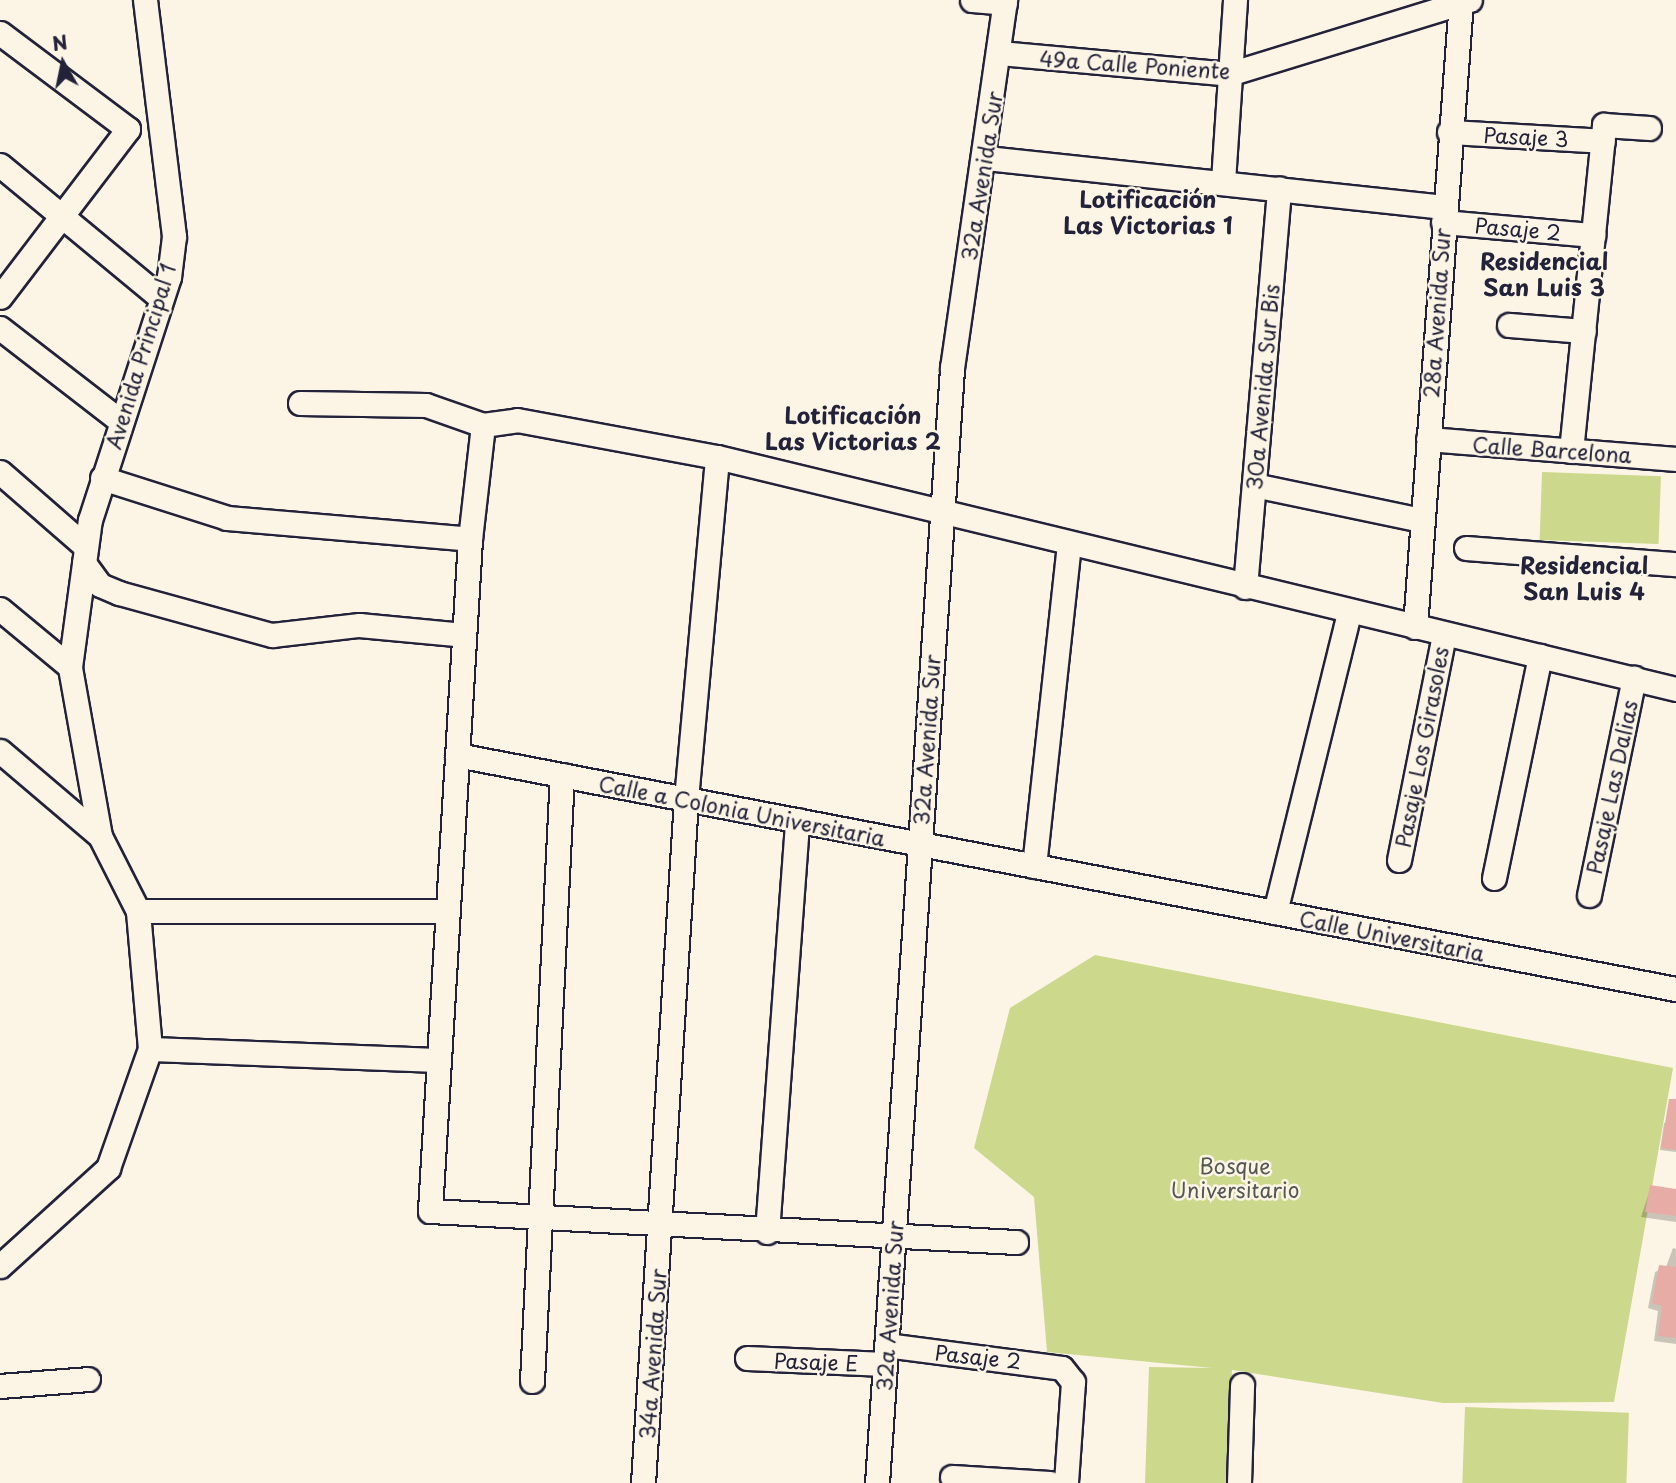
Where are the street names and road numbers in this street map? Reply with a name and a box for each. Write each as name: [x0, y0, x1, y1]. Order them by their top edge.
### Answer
street label: 49a Calle Poniente: [1040, 45, 1230, 83]
street label: 32a Avenida Sur: [955, 90, 1007, 262]
street label: Pasaje 3: [1483, 121, 1569, 151]
street label: Pasaje 2: [1474, 212, 1562, 244]
street label: 28a Avenida Sur: [1418, 227, 1454, 399]
street label: Avenida Principal 1: [100, 261, 180, 451]
street label: 30a Avenida Sur Bis: [1240, 283, 1284, 491]
street label: Calle Barcelona: [1471, 431, 1633, 467]
street label: Pasaje Los Girasoles: [1389, 644, 1453, 850]
street label: 32a Avenida Sur: [908, 655, 944, 825]
street label: Pasaje Las Dalias: [1580, 698, 1642, 876]
street label: Calle a Colonia Universitaria: [597, 770, 887, 850]
street label: Calle Universitaria: [1297, 905, 1487, 965]
street label: 32a Avenida Sur: [871, 1221, 907, 1391]
street label: 34a Avenida Sur: [634, 1269, 670, 1439]
street label: Pasaje 2: [934, 1339, 1022, 1373]
street label: Pasaje E: [773, 1347, 859, 1375]

